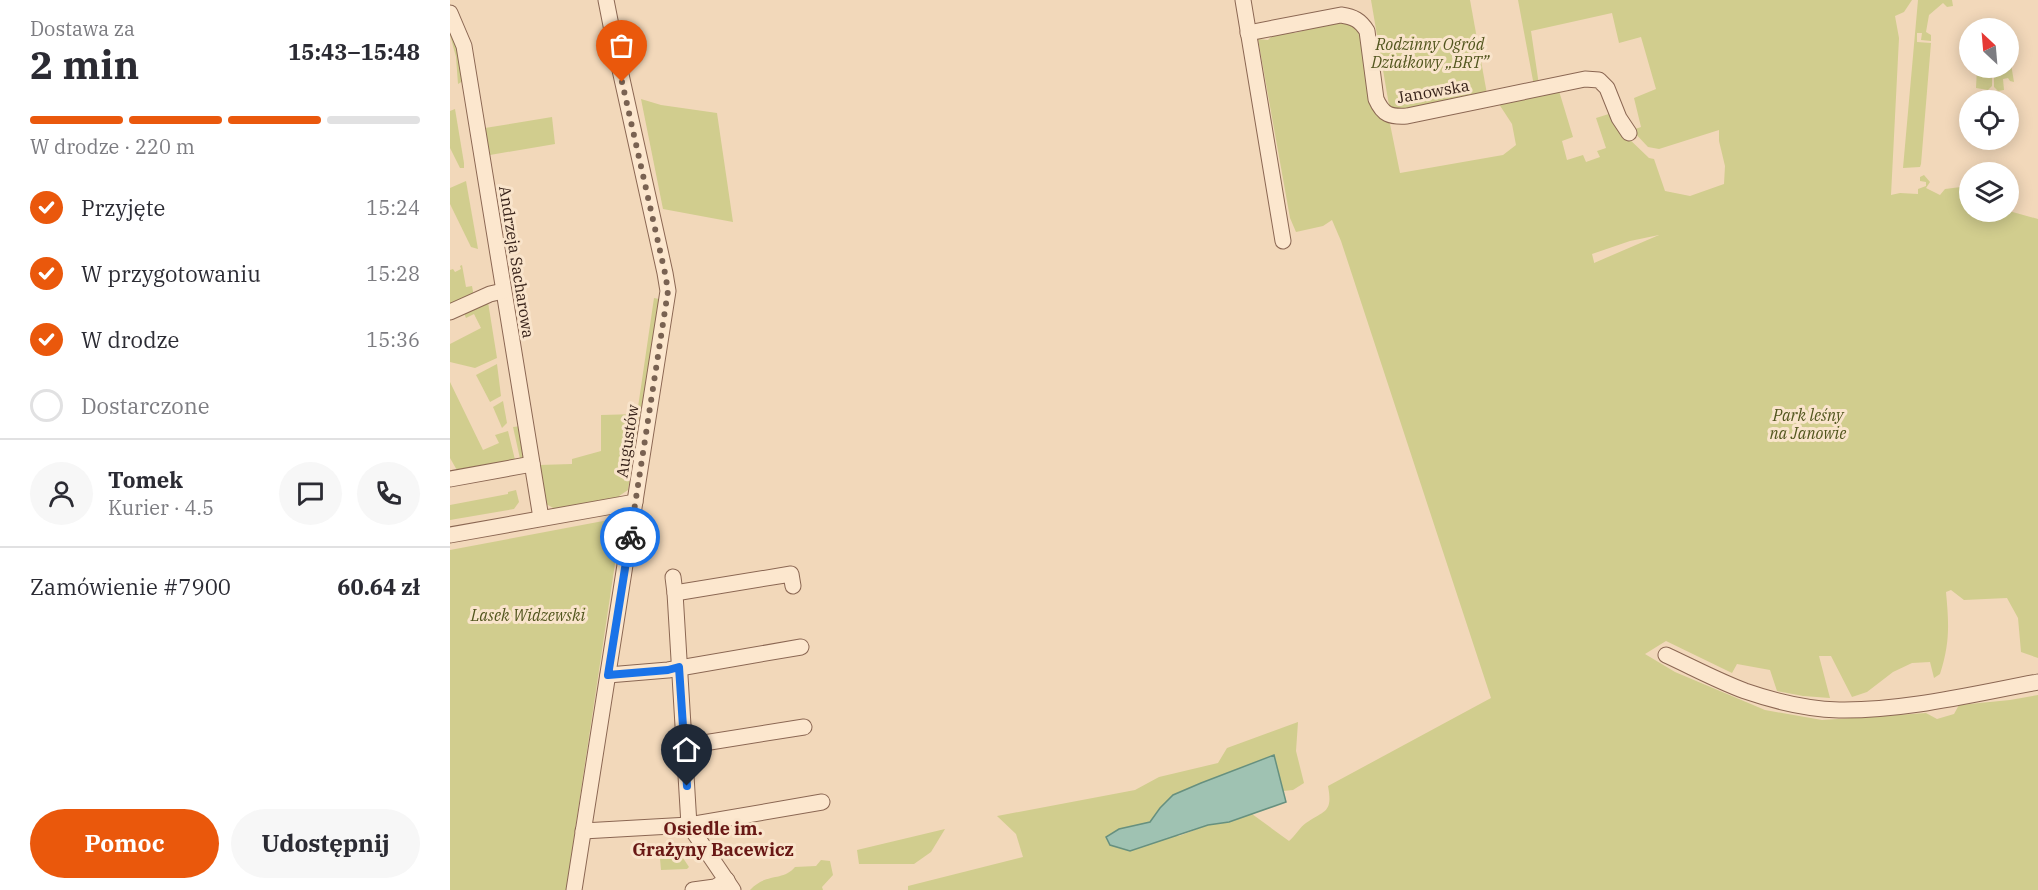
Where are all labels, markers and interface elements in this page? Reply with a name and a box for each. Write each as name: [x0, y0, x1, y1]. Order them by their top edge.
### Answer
text: Dostawa za: [30, 15, 135, 42]
north arrow: [1959, 18, 2019, 78]
map controls: [1959, 18, 2019, 222]
pin: [596, 20, 647, 82]
icon: bag: [605, 29, 638, 62]
park label: Rodzinny Ogród Działkowy „BRT”: [1370, 34, 1490, 72]
text: 15:43–15:48: [288, 37, 420, 66]
text: 2 min: [30, 39, 139, 90]
street label: Janowska: [1395, 75, 1471, 107]
button: locate: [1959, 90, 2019, 150]
text: W drodze · 220 m: [30, 133, 195, 160]
button: layers: [1959, 162, 2019, 222]
street label: Andrzeja Sacharowa: [495, 184, 539, 340]
icon: check: [30, 191, 63, 224]
text: Przyjęte: [81, 193, 165, 222]
text: 15:24: [366, 194, 420, 221]
icon: check: [30, 257, 63, 290]
text: W przygotowaniu: [81, 259, 261, 288]
text: 15:28: [366, 260, 420, 287]
icon: check: [30, 323, 63, 356]
text: W drodze: [81, 325, 179, 354]
text: 15:36: [366, 326, 420, 353]
text: Dostarczone: [81, 391, 210, 420]
street label: Augustów: [611, 402, 643, 479]
park label: Park leśny na Janowie: [1770, 405, 1846, 443]
button: person: [30, 462, 93, 525]
button: chat: [279, 462, 342, 525]
button: phone: [357, 462, 420, 525]
text: Tomek: [108, 465, 183, 494]
text: Kurier · 4.5: [108, 494, 214, 521]
courier: [600, 507, 660, 567]
icon: bike: [614, 521, 647, 554]
text: Zamówienie #7900: [30, 572, 231, 601]
text: 60.64 zł: [337, 572, 420, 601]
park label: Lasek Widzewski: [470, 605, 585, 625]
pin: [661, 724, 712, 786]
icon: home: [670, 733, 703, 766]
button: Pomoc: [30, 809, 219, 878]
button: Udostępnij: [231, 809, 420, 878]
district label: Osiedle im. Grażyny Bacewicz: [632, 817, 794, 861]

